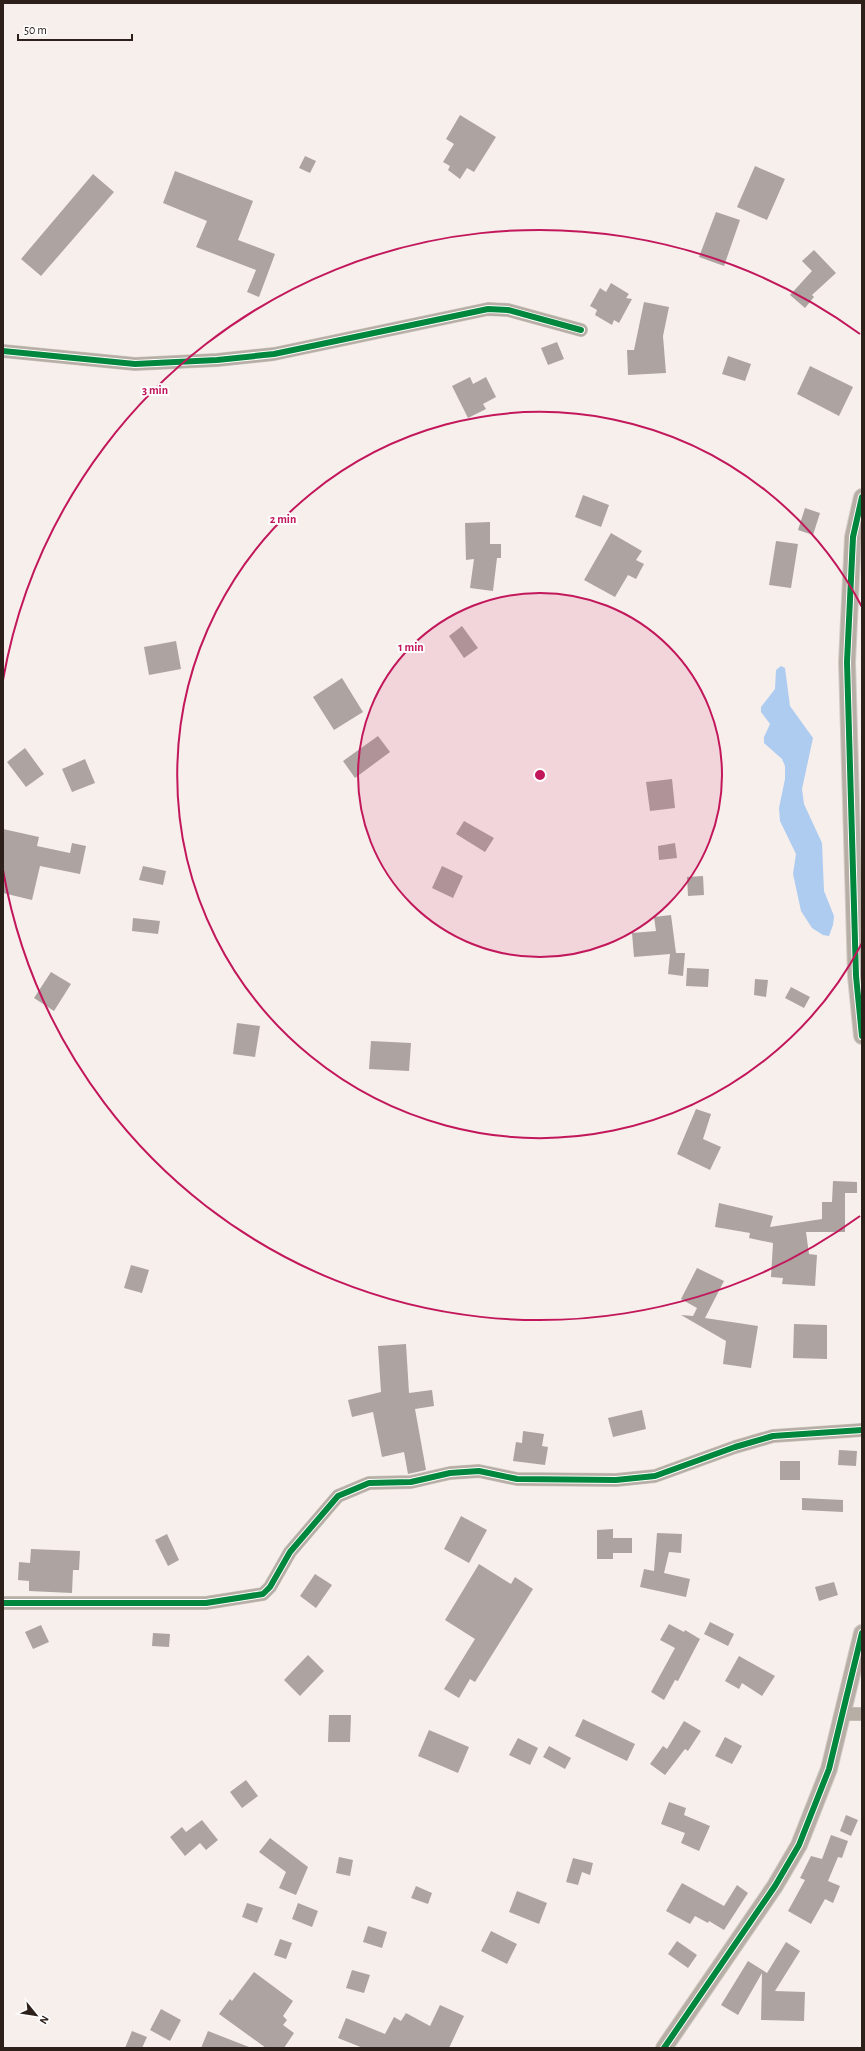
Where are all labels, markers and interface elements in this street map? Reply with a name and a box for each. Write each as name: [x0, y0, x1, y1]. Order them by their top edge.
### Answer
scale bar: [18, 16, 132, 42]
text: 50 m: [24, 24, 47, 36]
text: 3 min: [142, 384, 168, 396]
text: 2 min: [270, 513, 296, 525]
text: 1 min: [398, 641, 424, 653]
centre of rings: [533, 768, 547, 782]
north arrow: [16, 1995, 56, 2035]
text: N: [38, 2014, 51, 2026]

